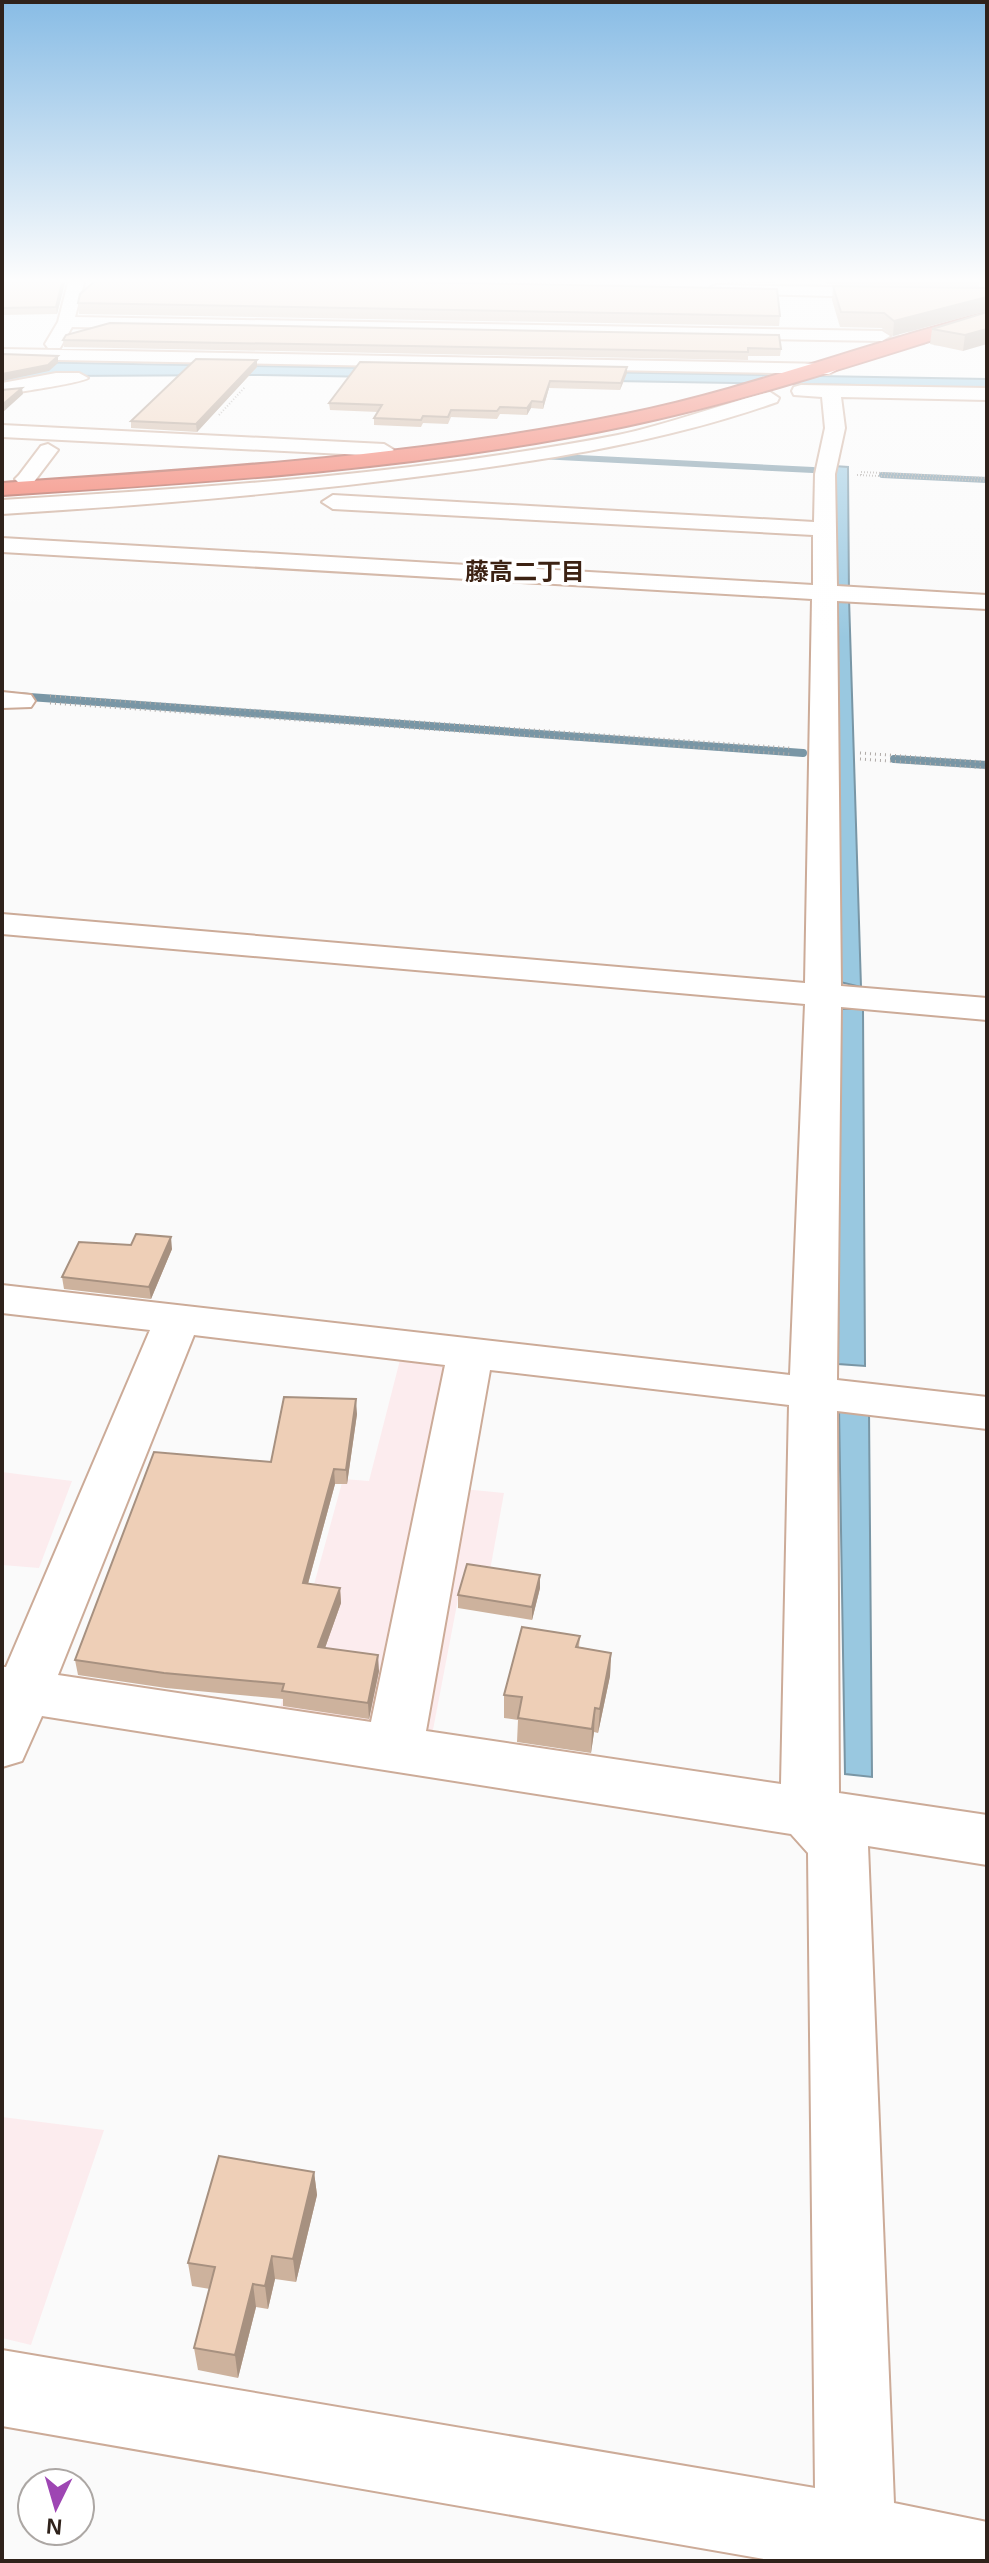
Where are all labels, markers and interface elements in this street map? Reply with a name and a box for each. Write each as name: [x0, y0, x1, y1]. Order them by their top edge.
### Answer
district label: 藤高二丁目: [465, 558, 585, 585]
north arrow: [16, 2467, 96, 2547]
text: N: [45, 2513, 63, 2540]

